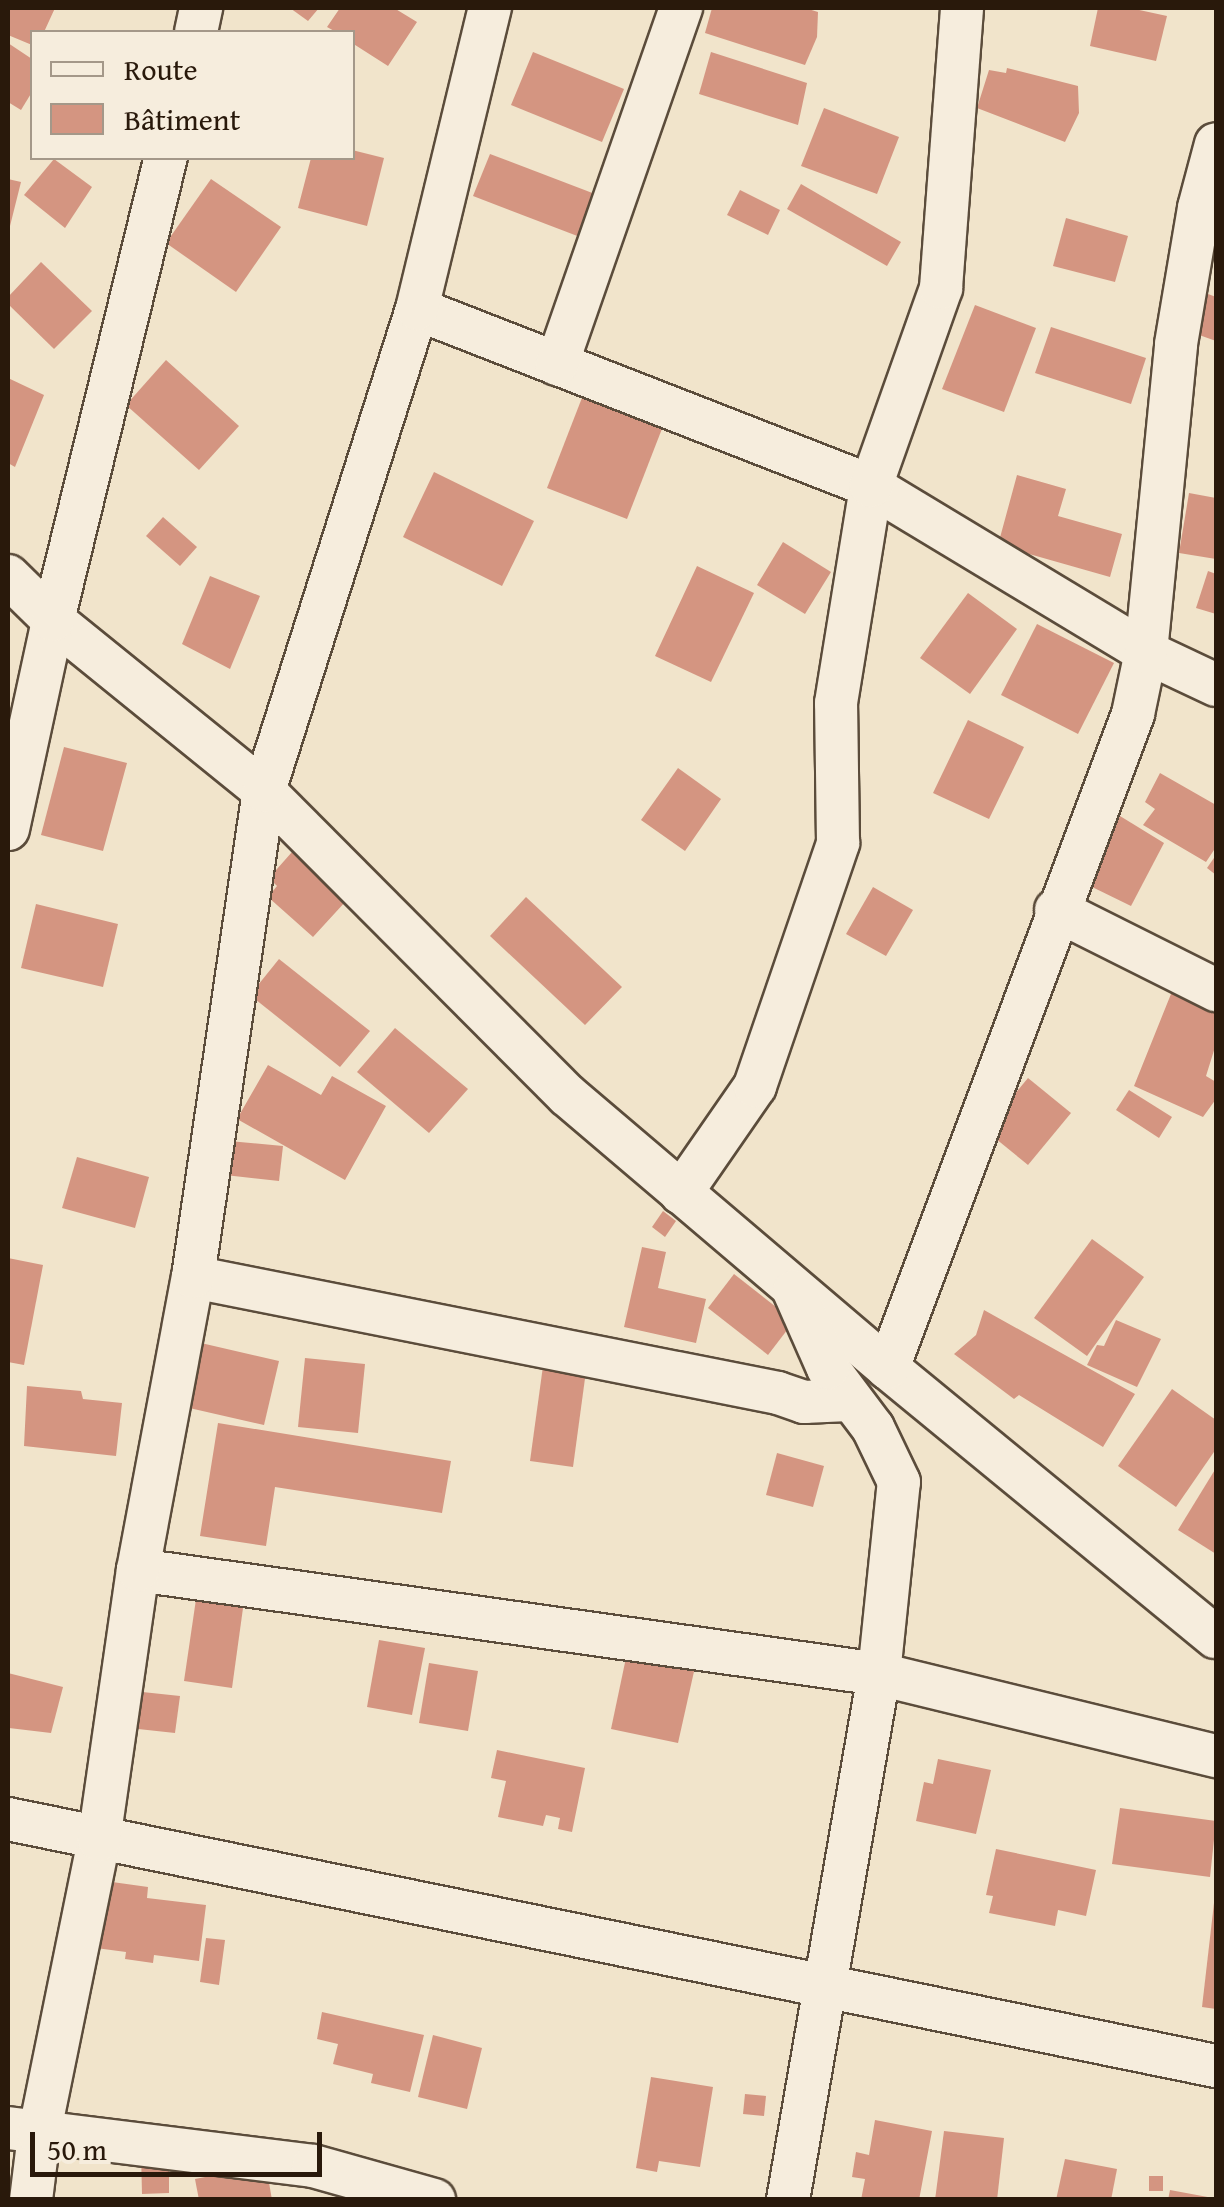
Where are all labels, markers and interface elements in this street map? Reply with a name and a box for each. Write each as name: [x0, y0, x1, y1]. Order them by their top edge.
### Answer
legend: [30, 30, 355, 160]
text: Route: [124, 47, 197, 91]
text: Bâtiment: [124, 97, 240, 141]
scale bar: [35, 2112, 328, 2174]
text: 50 m: [47, 2127, 107, 2171]

